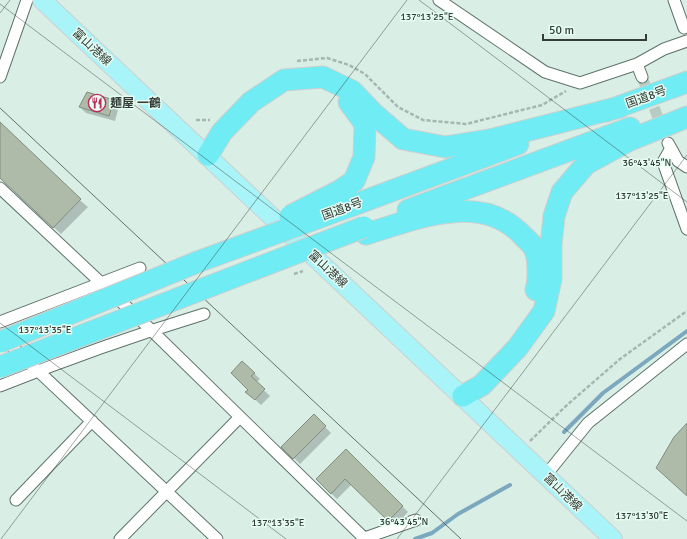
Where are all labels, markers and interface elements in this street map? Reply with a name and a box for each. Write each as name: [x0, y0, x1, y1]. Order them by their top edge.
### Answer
text: 137°13'25"E: [400, 11, 454, 23]
scale bar: [543, 16, 646, 42]
text: 50 m: [549, 23, 574, 38]
street label: 富山港線: [69, 26, 114, 69]
street label: 国道8号: [624, 83, 669, 112]
restaurant icon: 麺屋 一鶴: [87, 93, 107, 113]
place label: 麺屋 一鶴: [110, 96, 161, 111]
text: 36°43'45"N: [623, 157, 671, 169]
text: 137°13'25"E: [615, 190, 669, 202]
street label: 国道8号: [320, 195, 365, 224]
street label: 富山港線: [305, 248, 350, 291]
text: 137°13'35"E: [18, 324, 72, 336]
street label: 富山港線: [540, 470, 585, 514]
text: 137°13'30"E: [615, 510, 669, 522]
text: 36°43'45"N: [380, 516, 428, 528]
text: 137°13'35"E: [251, 517, 305, 529]

